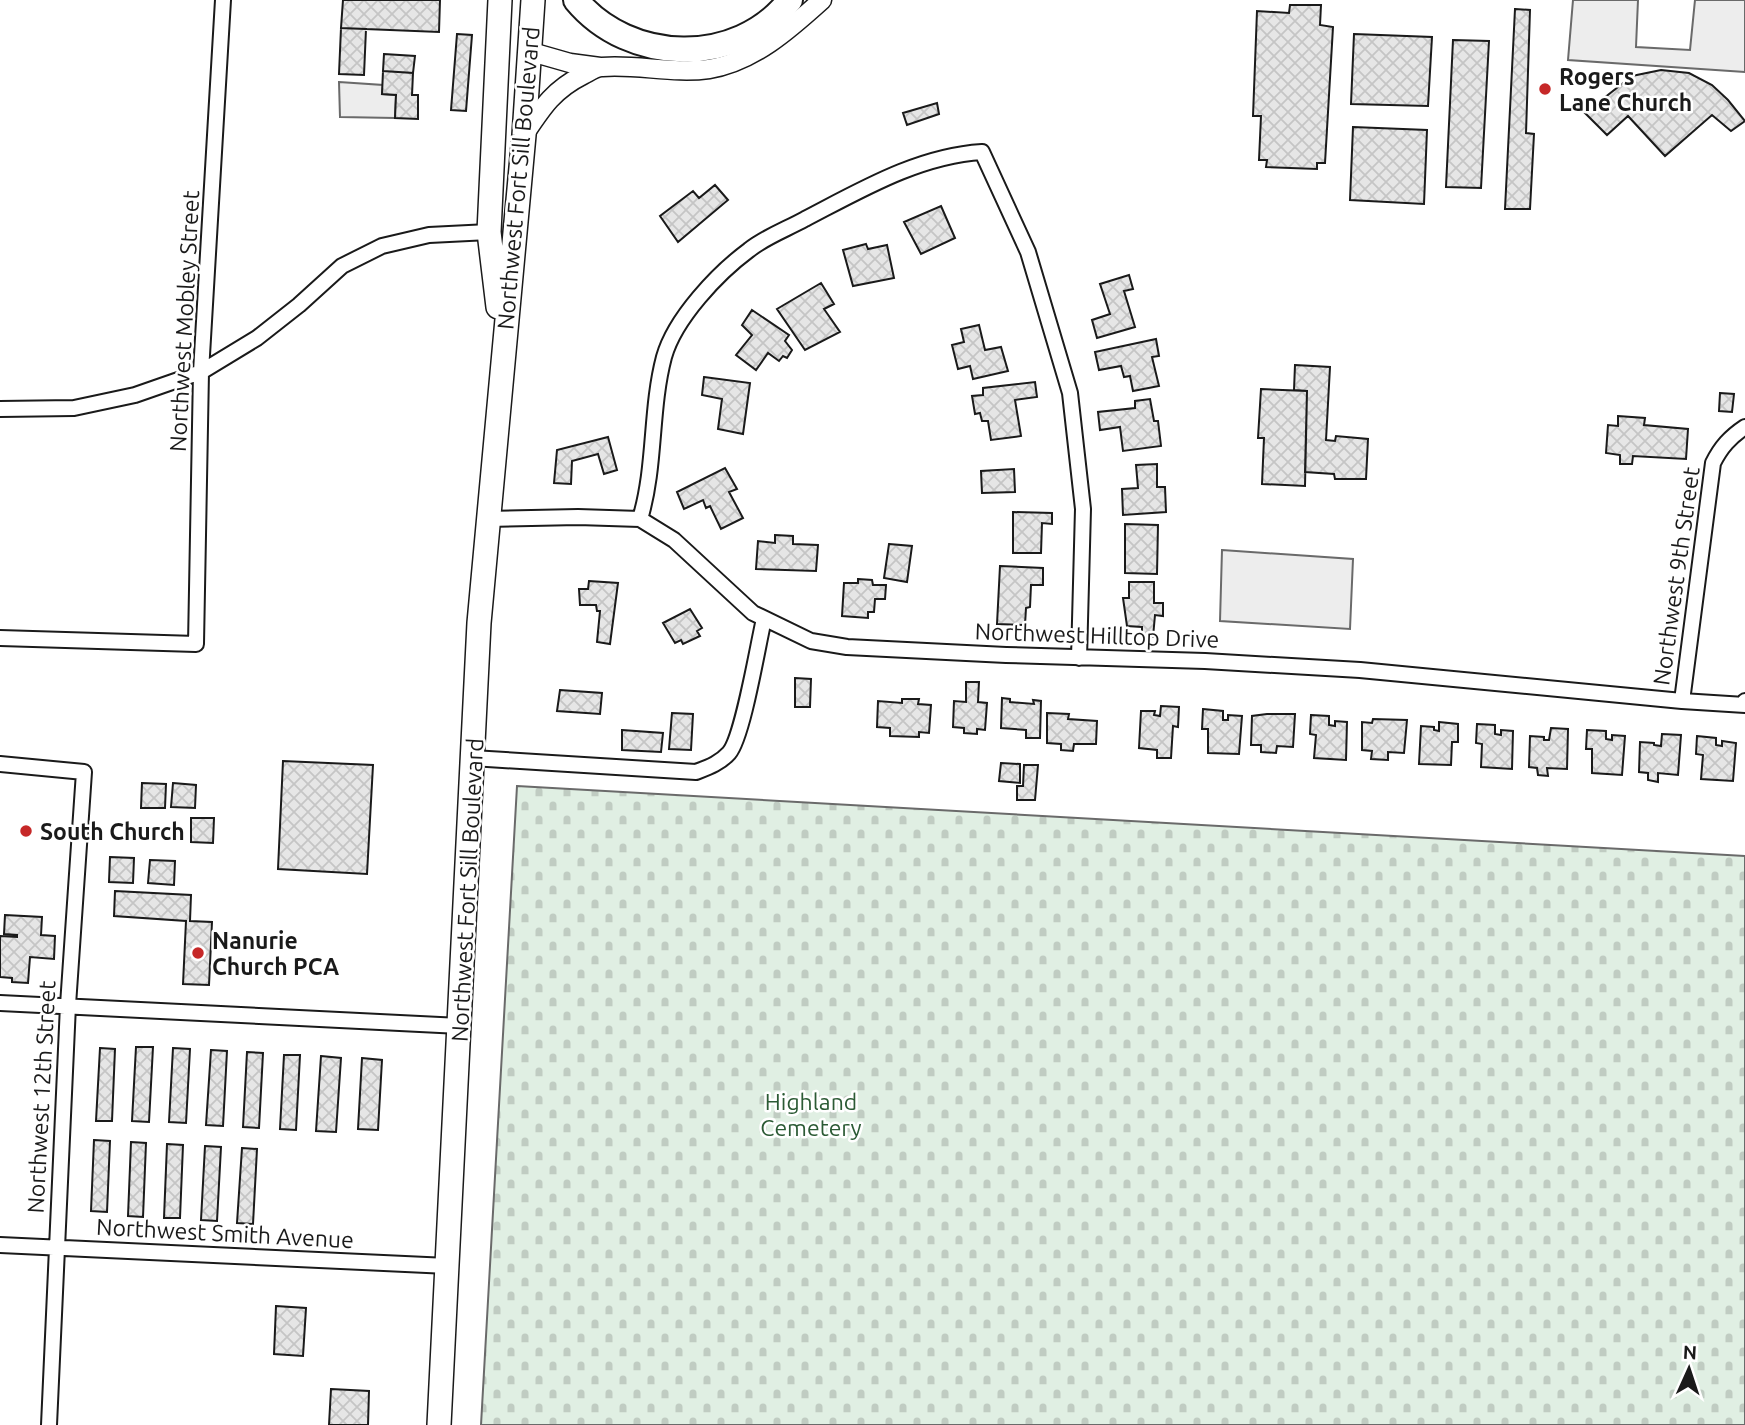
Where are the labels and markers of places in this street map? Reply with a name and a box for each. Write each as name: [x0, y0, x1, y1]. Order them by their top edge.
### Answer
place label: Rogers Lane Church: [1559, 64, 1692, 115]
marker: Rogers Lane Church: [1537, 81, 1553, 97]
place label: South Church: [40, 819, 185, 844]
marker: South Church: [18, 823, 34, 839]
place label: Nanurie Church PCA: [212, 928, 339, 979]
marker: Nanurie Church PCA: [190, 945, 206, 961]

